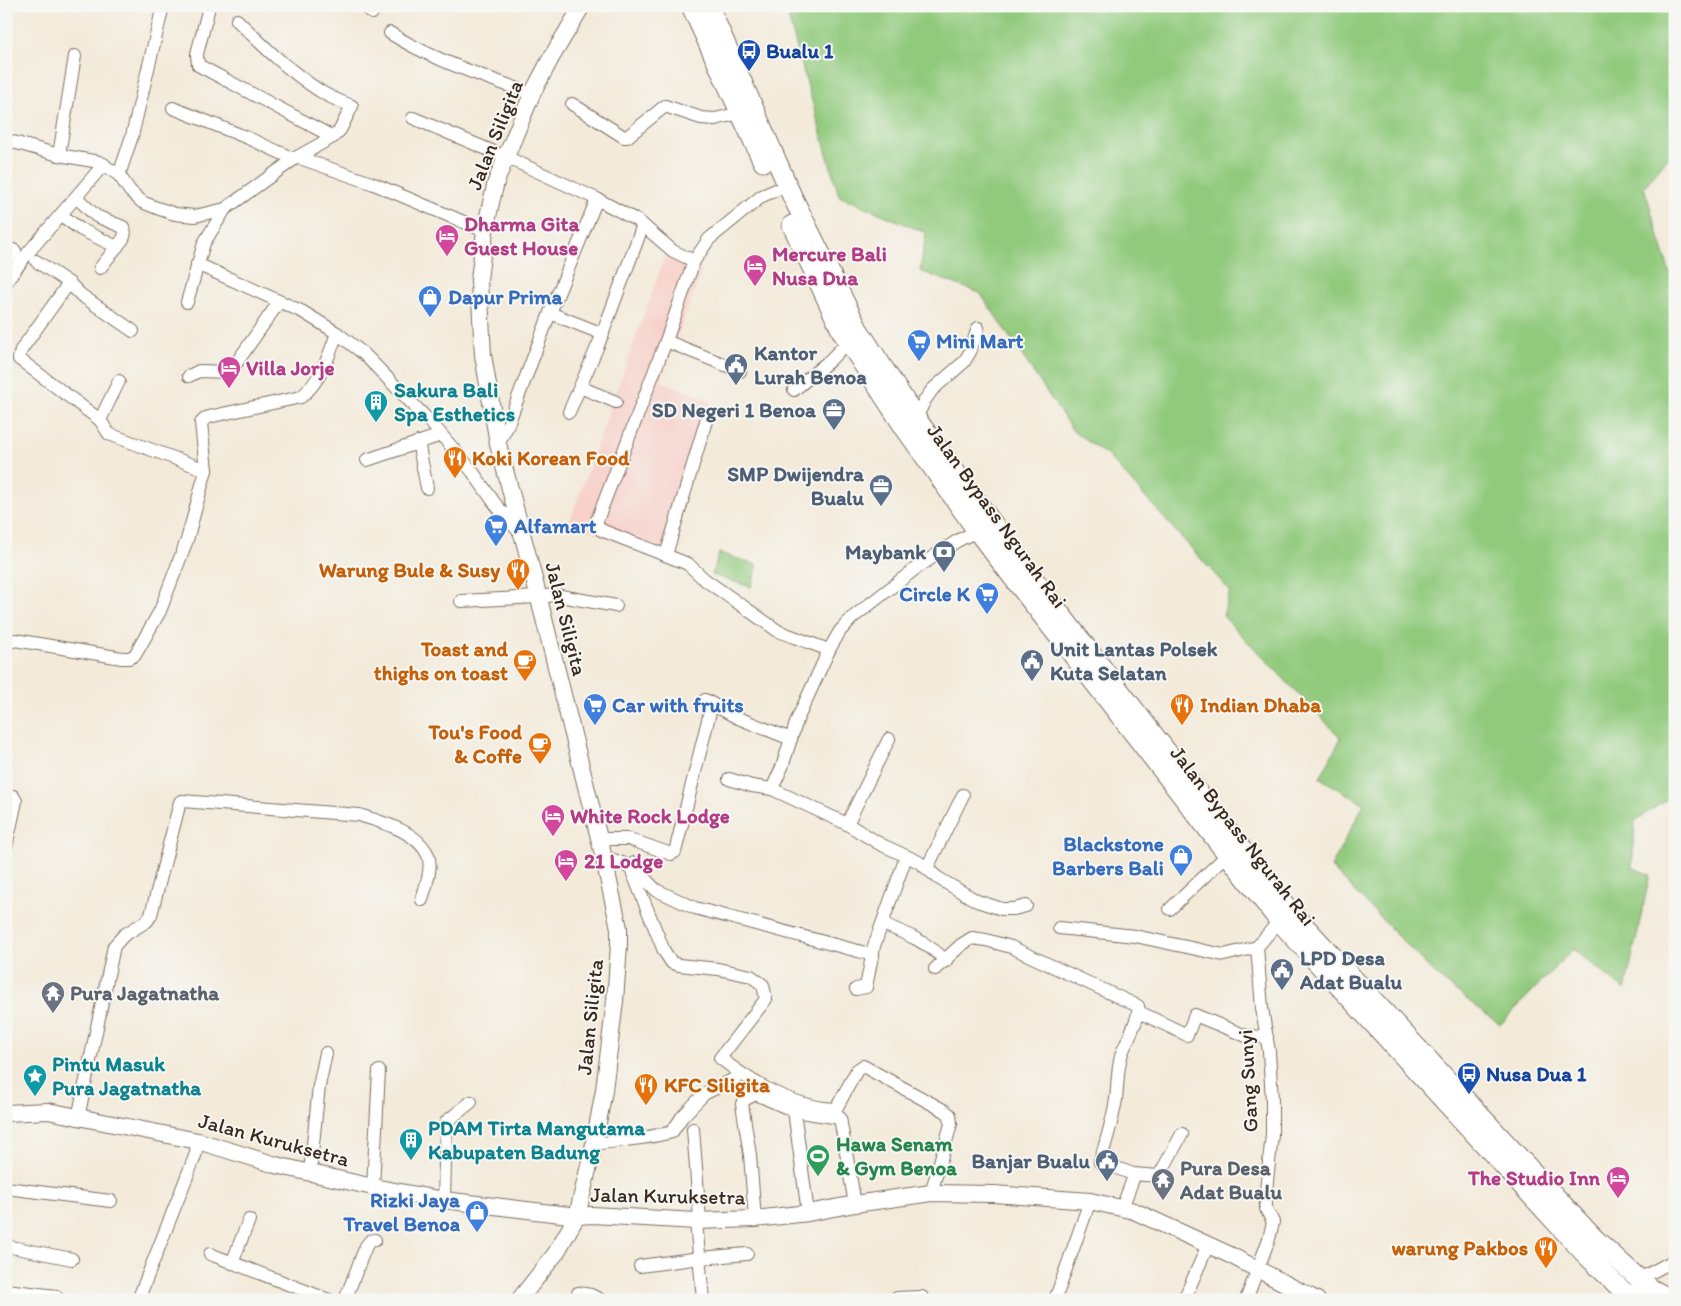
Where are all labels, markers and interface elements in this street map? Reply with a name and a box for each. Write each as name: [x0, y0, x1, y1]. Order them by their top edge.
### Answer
bus stop icon: Bualu 1: [736, 38, 762, 72]
place label: Bualu 1: [766, 38, 834, 63]
street label: Jalan Siligita: [461, 76, 528, 193]
place label: Dharma Gita Guest House: [464, 211, 581, 260]
hotel icon: Dharma Gita Guest House: [434, 223, 460, 257]
place label: Mercure Bali Nusa Dua: [772, 241, 887, 290]
hotel icon: Mercure Bali Nusa Dua: [742, 253, 768, 287]
shop icon: Dapur Prima: [417, 284, 443, 318]
place label: Dapur Prima: [448, 284, 563, 310]
supermarket icon: Mini Mart: [906, 328, 932, 362]
place label: Mini Mart: [936, 328, 1024, 353]
place label: Kantor Lurah Benoa: [754, 340, 867, 389]
public building icon: Kantor Lurah Benoa: [723, 352, 749, 386]
hotel icon: Villa Jorje: [216, 355, 242, 389]
place label: Villa Jorje: [246, 355, 335, 381]
place label: Sakura Bali Spa Esthetics: [394, 377, 515, 427]
building icon: Sakura Bali Spa Esthetics: [363, 389, 389, 423]
place label: SD Negeri 1 Benoa: [652, 397, 817, 423]
office icon: SD Negeri 1 Benoa: [821, 397, 847, 431]
street label: Jalan Bypass Ngurah Rai: [922, 419, 1073, 613]
restaurant icon: Koki Korean Food: [442, 445, 468, 479]
place label: Koki Korean Food: [472, 445, 630, 470]
place label: SMP Dwijendra Bualu: [727, 461, 865, 510]
office icon: SMP Dwijendra Bualu: [868, 473, 894, 507]
supermarket icon: Alfamart: [483, 513, 509, 547]
place label: Alfamart: [513, 513, 597, 538]
place label: Maybank: [845, 539, 927, 565]
bank icon: Maybank: [931, 539, 957, 573]
place label: Warung Bule & Susy: [319, 557, 500, 583]
restaurant icon: Warung Bule & Susy: [505, 557, 531, 591]
street label: Jalan Siligita: [540, 559, 593, 678]
place label: Circle K: [899, 581, 971, 606]
supermarket icon: Circle K: [974, 581, 1000, 615]
place label: Toast and thighs on toast: [374, 636, 508, 686]
place label: Unit Lantas Polsek Kuta Selatan: [1050, 636, 1218, 685]
cafe icon: Toast and thighs on toast: [512, 648, 538, 682]
public building icon: Unit Lantas Polsek Kuta Selatan: [1019, 648, 1045, 682]
supermarket icon: Car with fruits: [582, 692, 608, 726]
place label: Car with fruits: [612, 692, 744, 717]
restaurant icon: Indian Dhaba: [1169, 692, 1195, 726]
place label: Indian Dhaba: [1200, 692, 1322, 717]
place label: Tou's Food & Coffe: [428, 719, 523, 768]
cafe icon: Tou's Food & Coffe: [527, 731, 553, 765]
street label: Jalan Bypass Ngurah Rai: [1165, 741, 1321, 931]
hotel icon: White Rock Lodge: [540, 803, 566, 837]
place label: White Rock Lodge: [570, 803, 730, 829]
place label: Blackstone Barbers Bali: [1052, 831, 1164, 880]
shop icon: Blackstone Barbers Bali: [1168, 843, 1194, 877]
hotel icon: 21 Lodge: [553, 848, 579, 882]
place label: 21 Lodge: [584, 848, 663, 874]
place label: LPD Desa Adat Bualu: [1299, 945, 1402, 994]
public building icon: LPD Desa Adat Bualu: [1269, 957, 1295, 991]
street label: Jalan Siligita: [571, 958, 608, 1076]
temple icon: Pura Jagatnatha: [40, 980, 66, 1014]
place label: Pura Jagatnatha: [70, 980, 220, 1006]
street label: Gang Sunyi: [1232, 1029, 1263, 1133]
place label: Pintu Masuk Pura Jagatnatha: [52, 1051, 202, 1101]
bus stop icon: Nusa Dua 1: [1456, 1061, 1482, 1095]
place label: Nusa Dua 1: [1486, 1061, 1587, 1086]
place icon: Pintu Masuk Pura Jagatnatha: [22, 1063, 48, 1097]
restaurant icon: KFC Siligita: [633, 1072, 659, 1106]
place label: KFC Siligita: [664, 1072, 771, 1098]
street label: Jalan Kuruksetra: [196, 1107, 352, 1172]
place label: PDAM Tirta Mangutama Kabupaten Badung: [428, 1115, 646, 1165]
building icon: PDAM Tirta Mangutama Kabupaten Badung: [398, 1127, 424, 1161]
place label: Hawa Senam & Gym Benoa: [836, 1131, 958, 1181]
sports icon: Hawa Senam & Gym Benoa: [805, 1143, 831, 1177]
place label: Banjar Bualu: [971, 1148, 1091, 1174]
public building icon: Banjar Bualu: [1094, 1148, 1120, 1182]
place label: Pura Desa Adat Bualu: [1179, 1155, 1282, 1204]
place label: The Studio Inn: [1467, 1165, 1601, 1190]
hotel icon: The Studio Inn: [1605, 1165, 1631, 1199]
temple icon: Pura Desa Adat Bualu: [1150, 1167, 1176, 1201]
street label: Jalan Kuruksetra: [590, 1182, 746, 1209]
place label: Rizki Jaya Travel Benoa: [343, 1187, 461, 1236]
shop icon: Rizki Jaya Travel Benoa: [464, 1199, 490, 1233]
place label: warung Pakbos: [1391, 1235, 1528, 1261]
restaurant icon: warung Pakbos: [1533, 1235, 1559, 1269]

